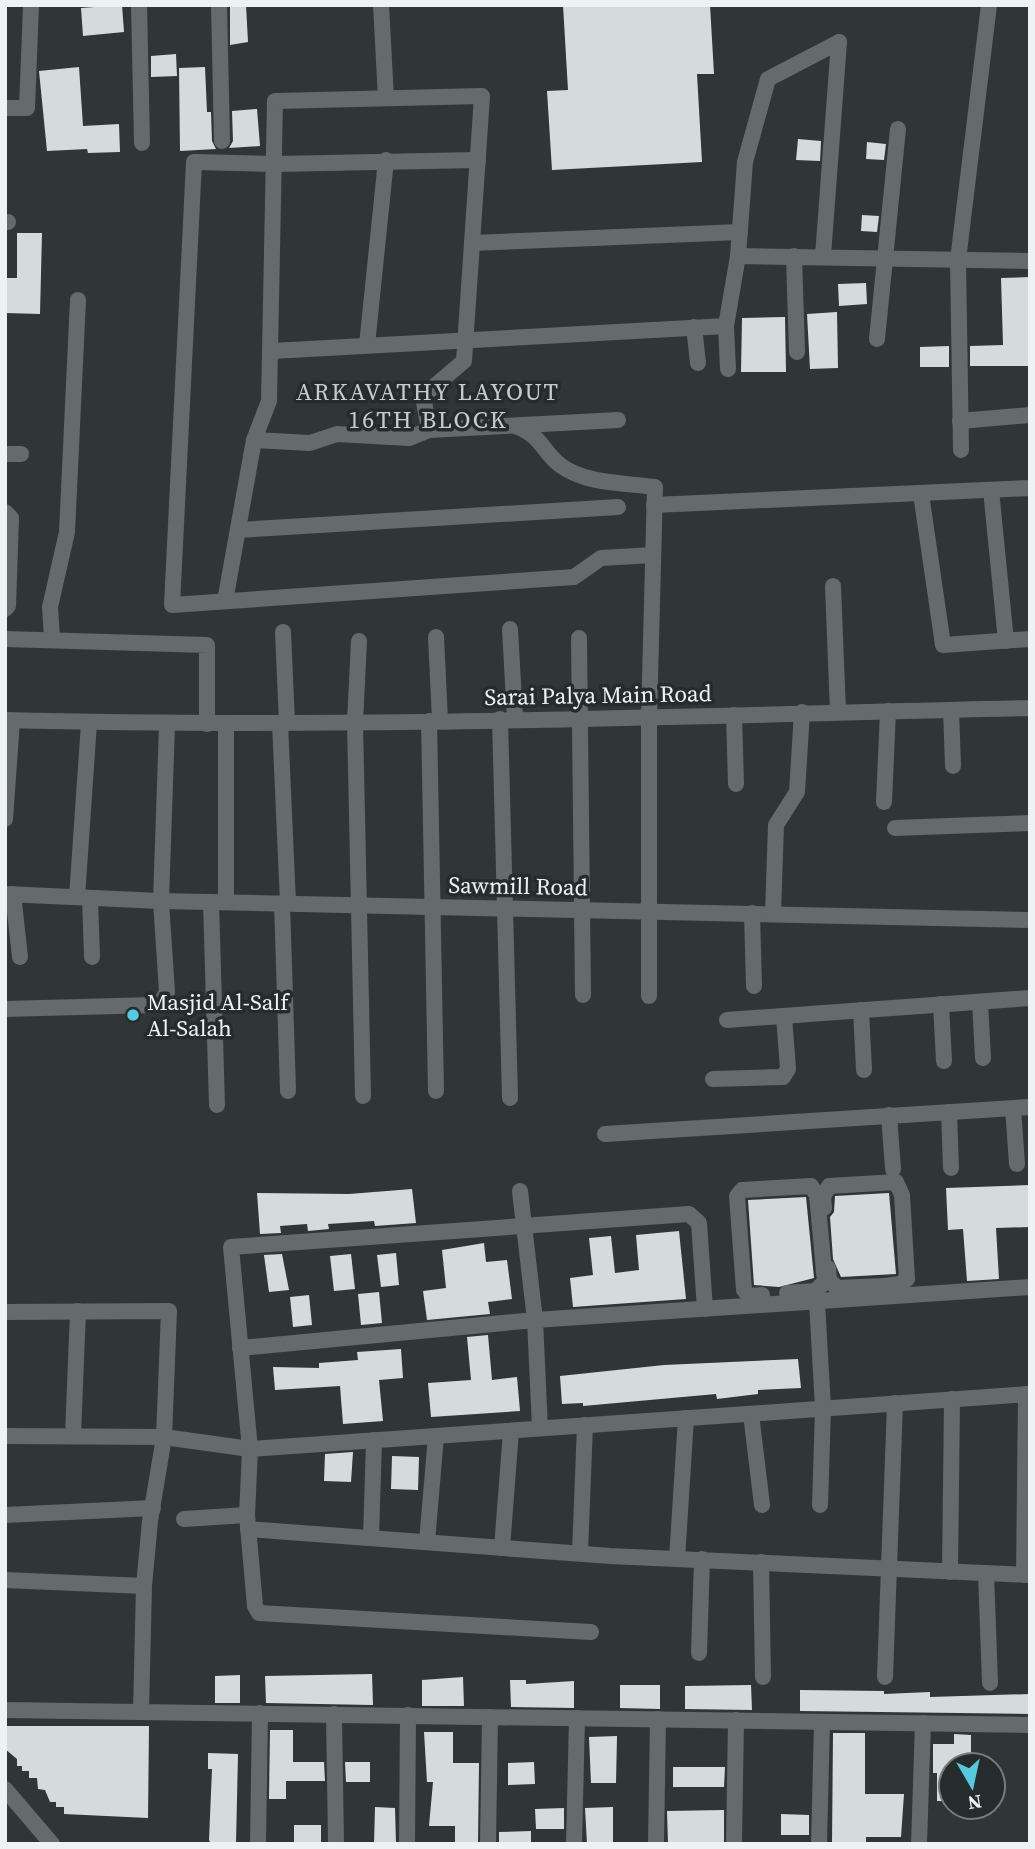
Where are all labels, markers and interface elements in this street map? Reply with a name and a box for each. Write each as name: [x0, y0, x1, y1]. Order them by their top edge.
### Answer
district label: ARKAVATHY LAYOUT 16TH BLOCK: [296, 375, 560, 436]
street label: Sarai Palya Main Road: [484, 677, 712, 713]
street label: Sawmill Road: [448, 869, 588, 903]
place label: Masjid Al-Salf Al-Salah: [147, 986, 290, 1044]
marker: Masjid Al-Salf Al-Salah: [125, 1007, 141, 1023]
north arrow: [937, 1751, 1007, 1821]
text: N: [966, 1789, 984, 1817]

